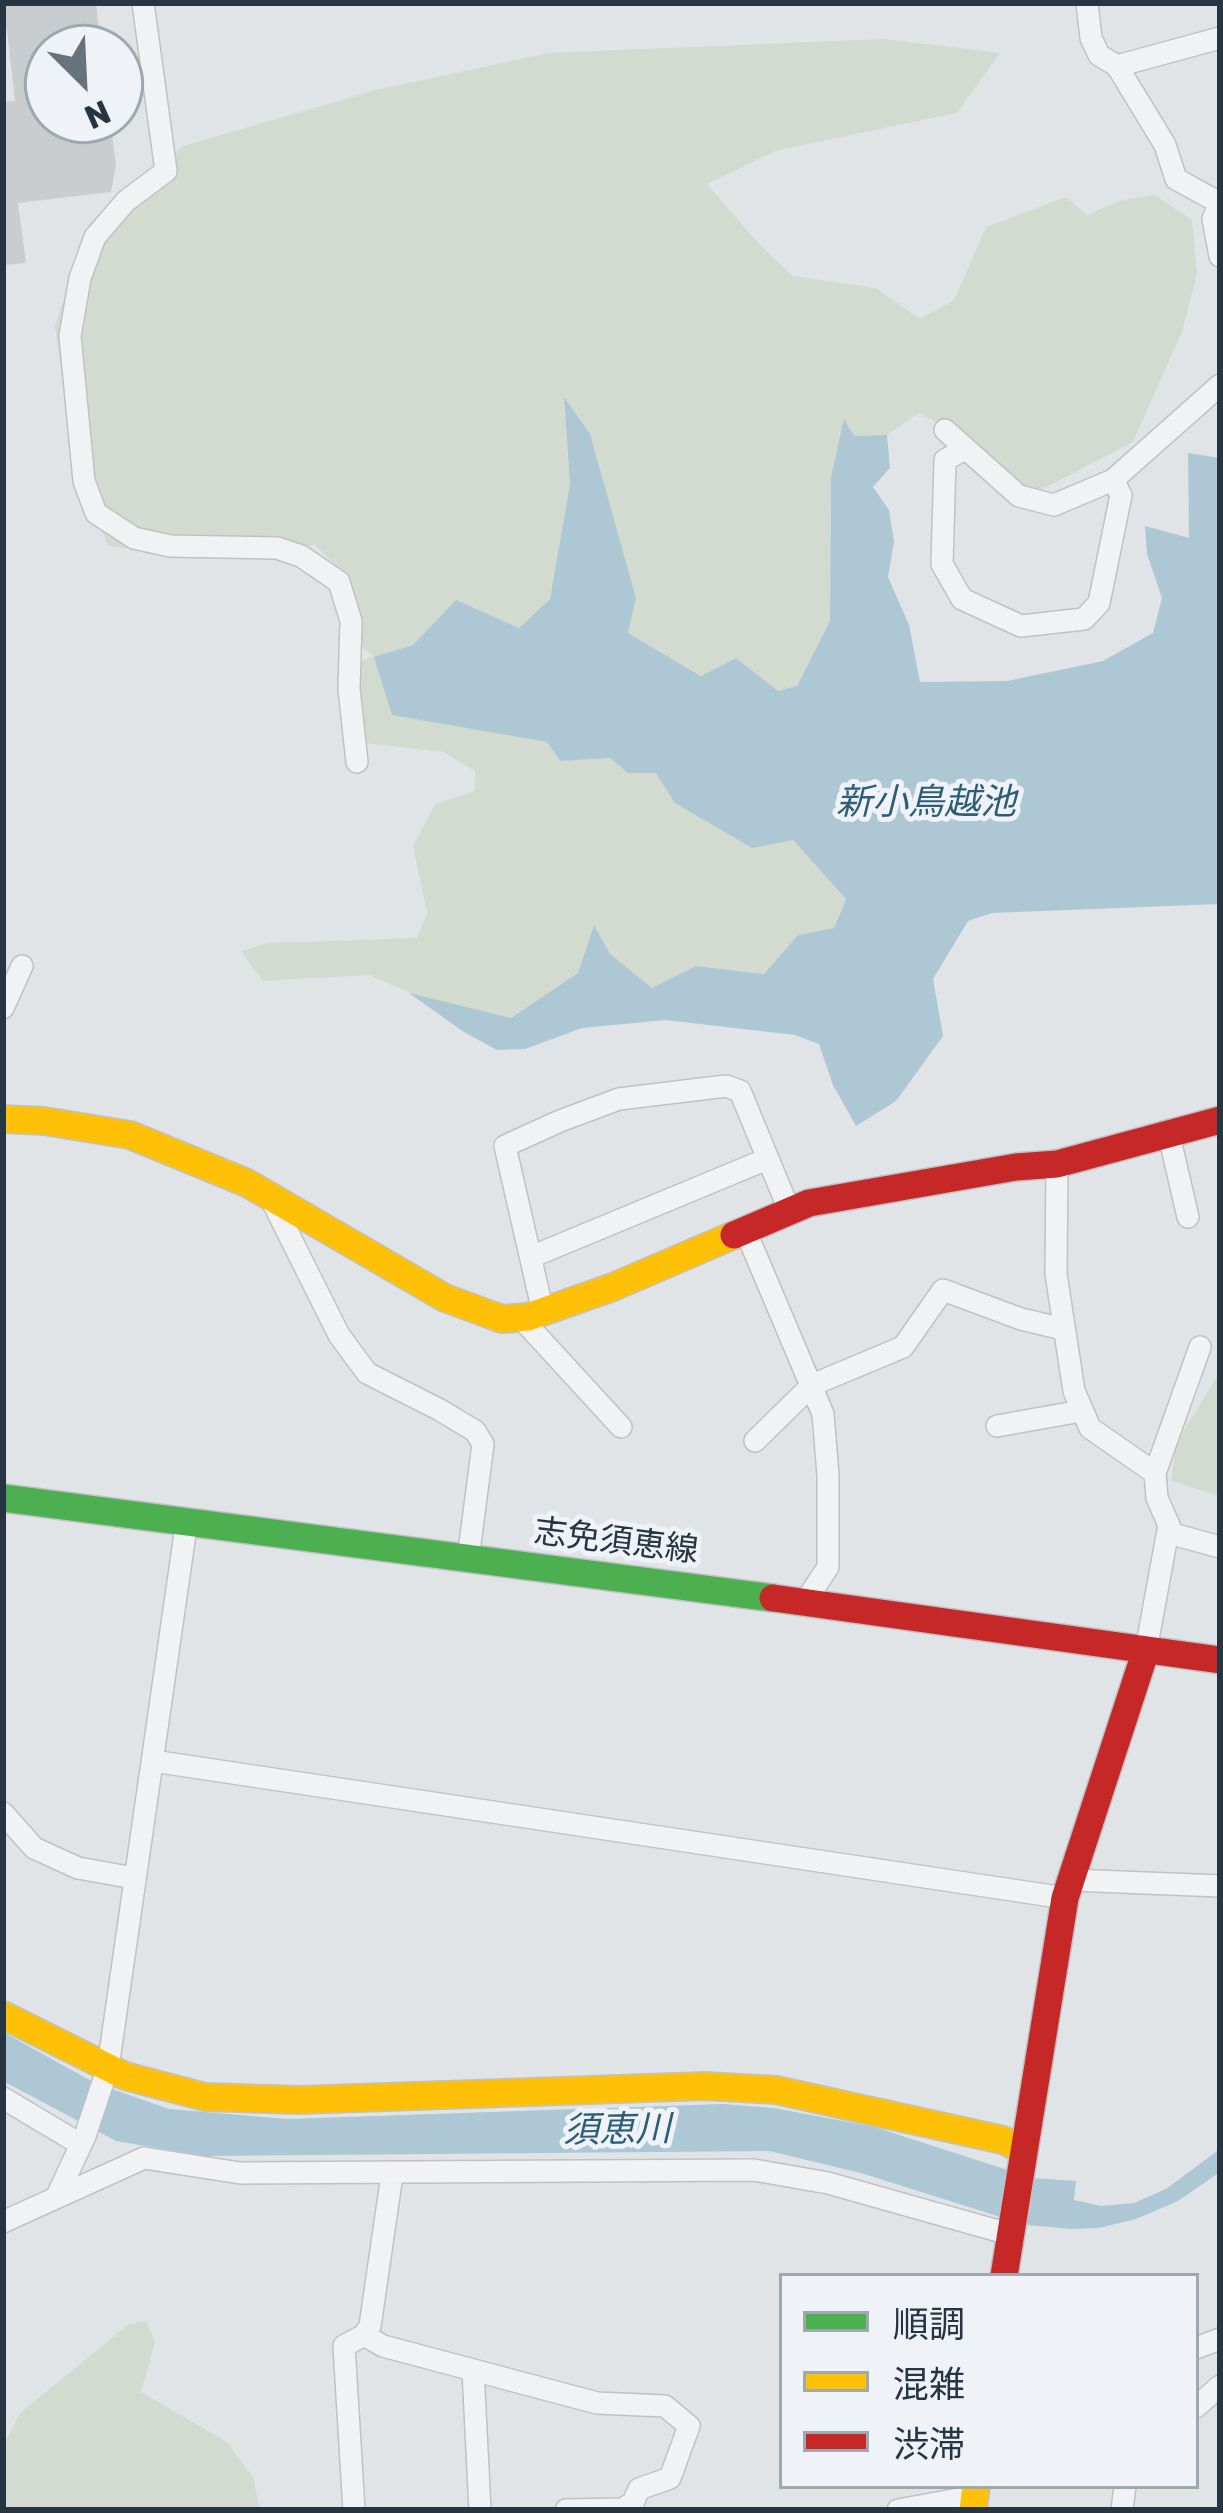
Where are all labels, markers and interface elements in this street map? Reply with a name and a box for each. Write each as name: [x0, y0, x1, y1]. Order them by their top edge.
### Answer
north arrow: [24, 24, 144, 144]
text: N: [79, 92, 116, 137]
water label: 新小鳥越池: [836, 782, 1016, 826]
street label: 志免須恵線: [532, 1512, 700, 1572]
water label: 須恵川: [563, 2108, 671, 2154]
legend: [779, 2273, 1199, 2489]
text: 順調: [893, 2303, 965, 2346]
text: 混雑: [893, 2363, 965, 2406]
text: 渋滞: [893, 2423, 965, 2466]

